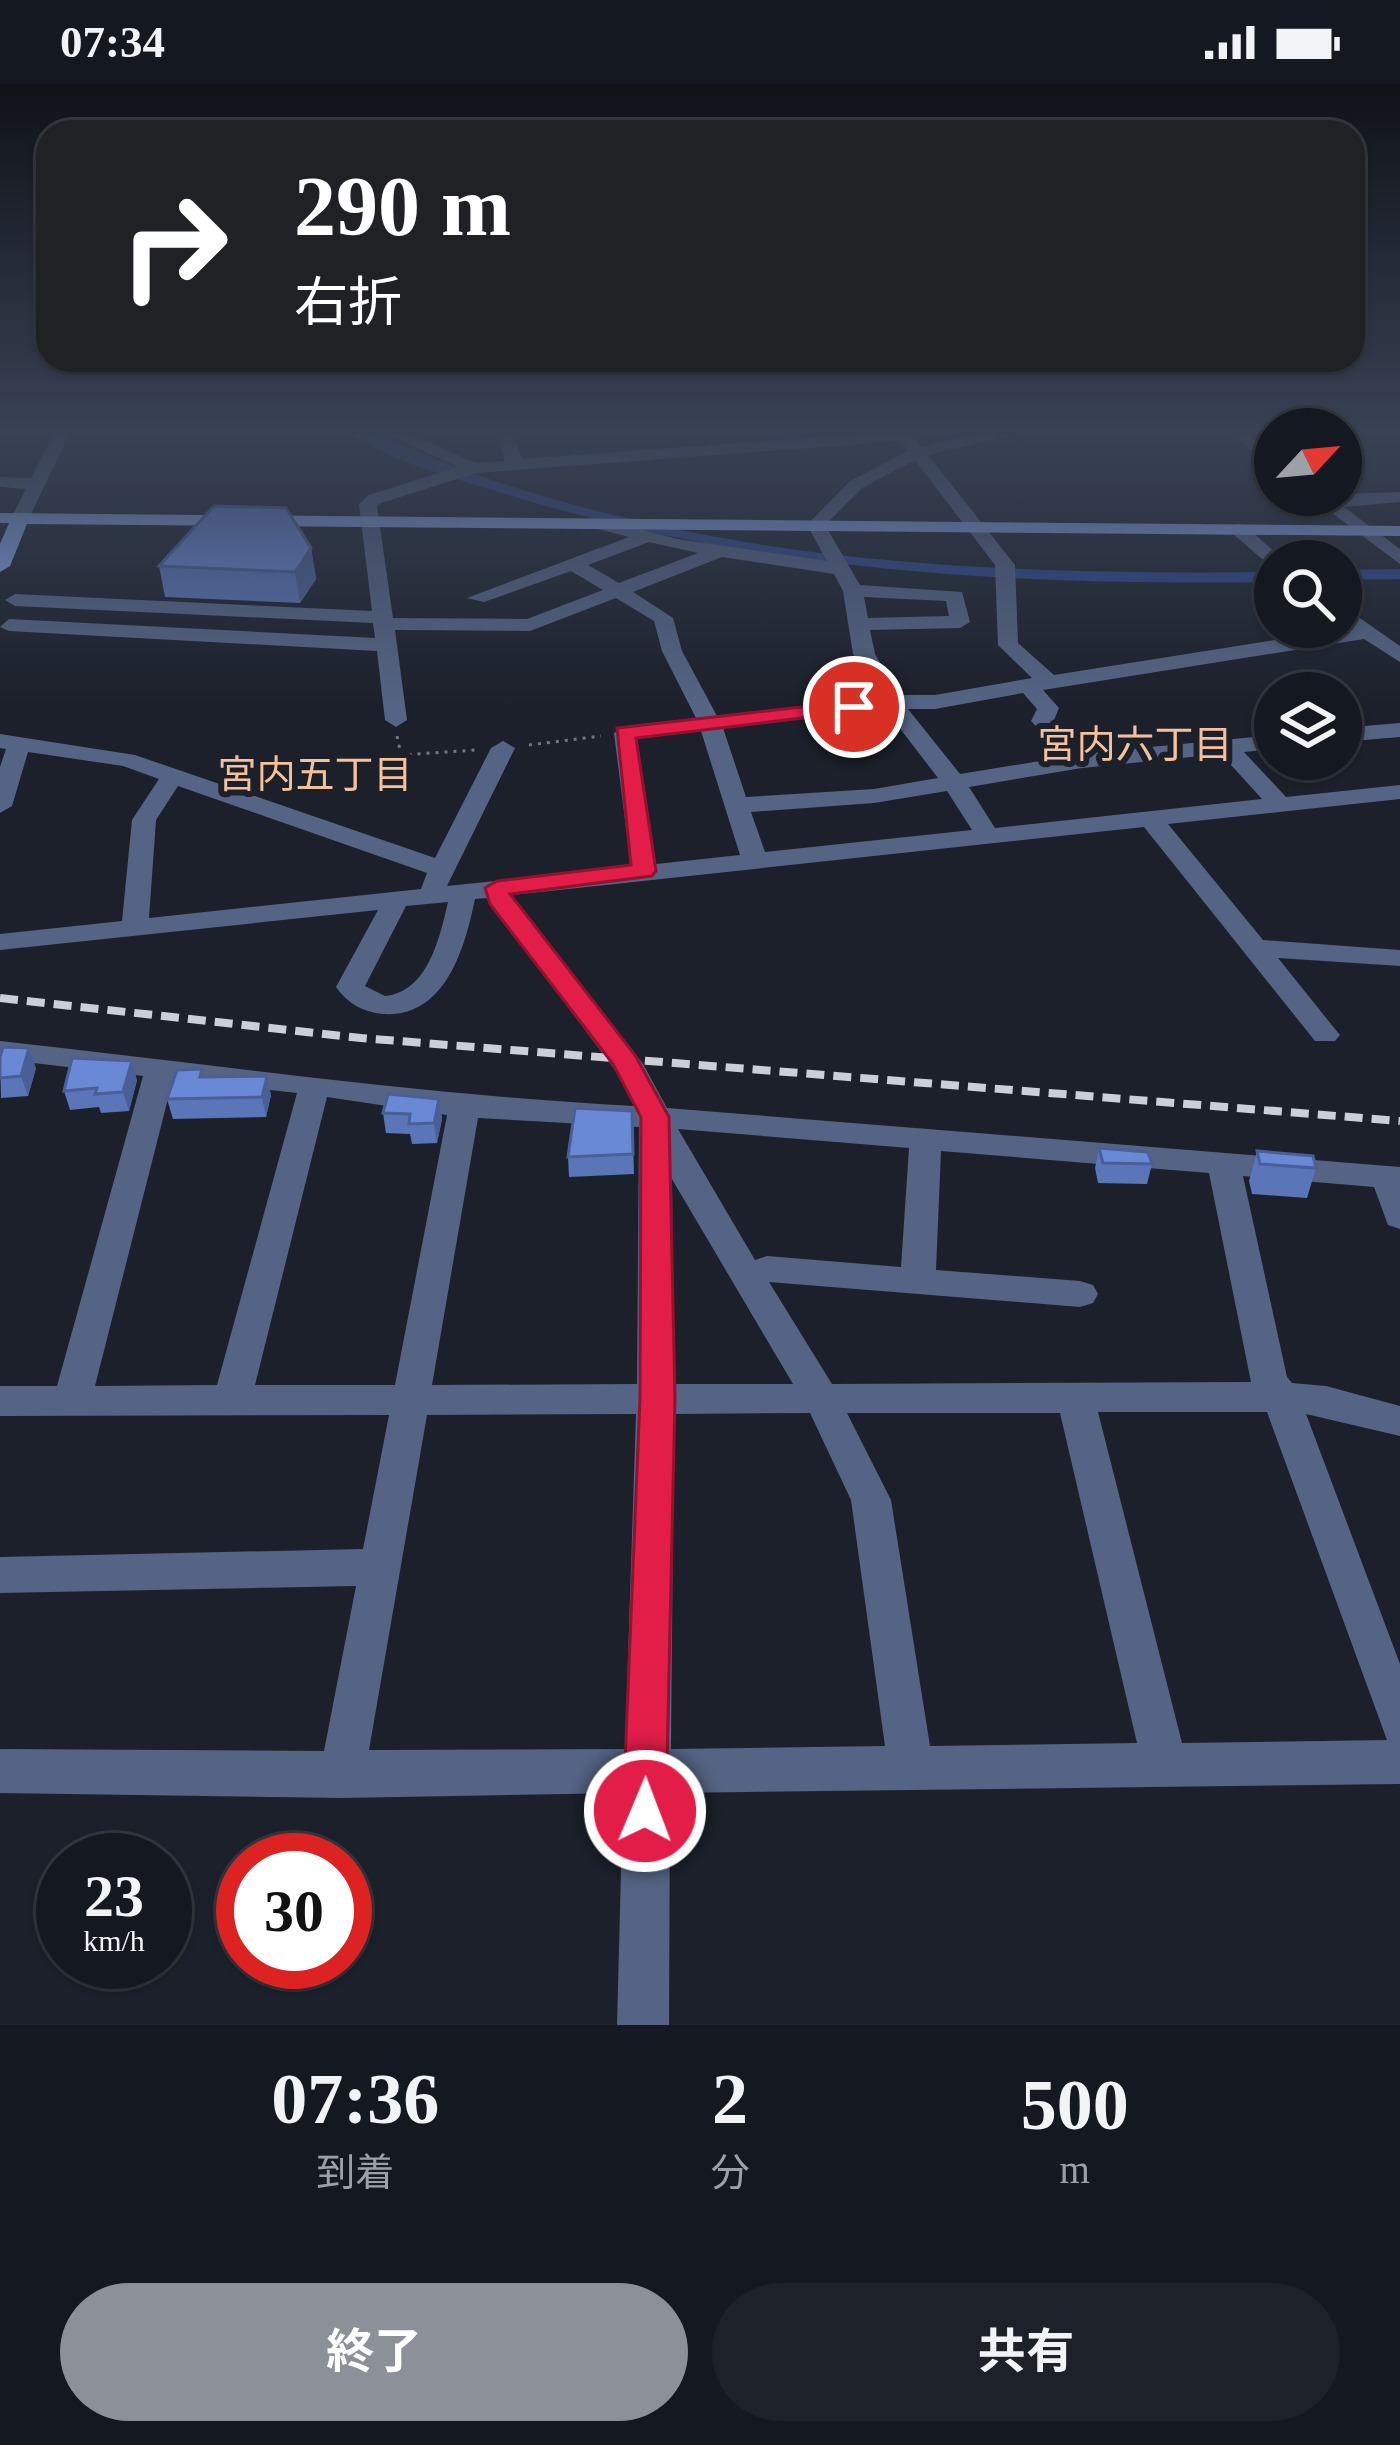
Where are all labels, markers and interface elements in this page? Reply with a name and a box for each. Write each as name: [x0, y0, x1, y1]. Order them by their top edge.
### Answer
text: 07:34: [60, 17, 165, 67]
text: 290 m: [294, 160, 511, 253]
icon: right: [96, 168, 252, 324]
text: 右折: [294, 273, 402, 333]
north arrow: [1254, 408, 1362, 516]
map controls: [1254, 408, 1362, 780]
button: search: [1254, 540, 1362, 648]
pin: [803, 656, 905, 758]
button: layers: [1254, 672, 1362, 780]
icon: arrive: [821, 674, 887, 740]
district label: 宮内六丁目: [1037, 723, 1233, 766]
district label: 宮内五丁目: [217, 753, 413, 796]
position arrow: [582, 1748, 708, 1874]
speed limit sign: 30: [216, 1833, 372, 1989]
text: 23: [84, 1863, 144, 1929]
text: km/h: [83, 1924, 145, 1957]
text: 07:36: [271, 2059, 439, 2139]
text: 2: [712, 2059, 748, 2139]
text: 500: [1021, 2065, 1129, 2145]
text: m: [1060, 2148, 1090, 2191]
text: 到着: [316, 2151, 394, 2194]
text: 分: [710, 2151, 750, 2194]
button: 終了: [60, 2283, 688, 2421]
button: 共有: [712, 2283, 1340, 2421]

